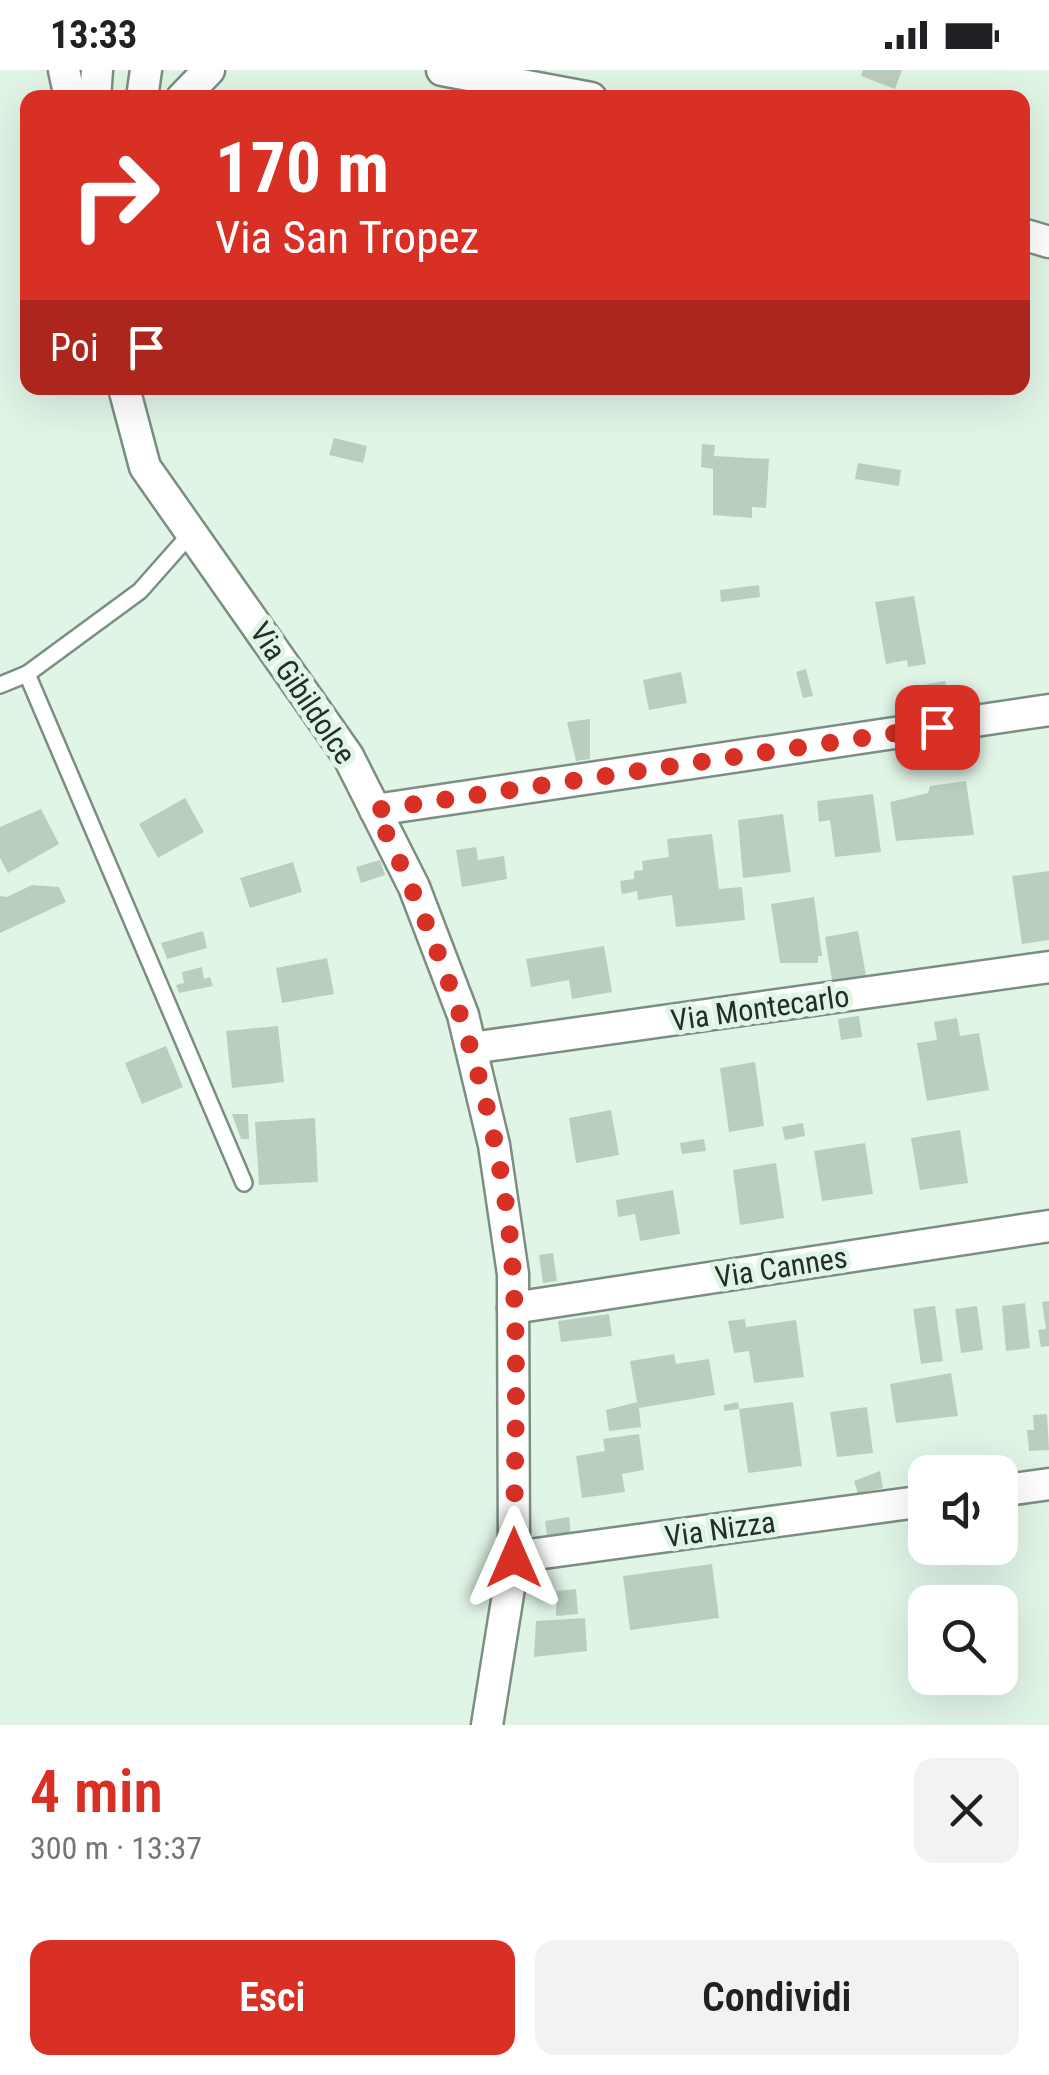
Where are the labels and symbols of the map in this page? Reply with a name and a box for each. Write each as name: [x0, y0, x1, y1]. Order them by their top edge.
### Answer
street label: Via Gibildolce: [243, 616, 363, 770]
pin: [895, 685, 980, 770]
street label: Via Montecarlo: [669, 978, 851, 1038]
street label: Via Cannes: [713, 1239, 849, 1295]
street label: Via Nizza: [663, 1504, 777, 1554]
position arrow: [462, 1506, 566, 1610]

